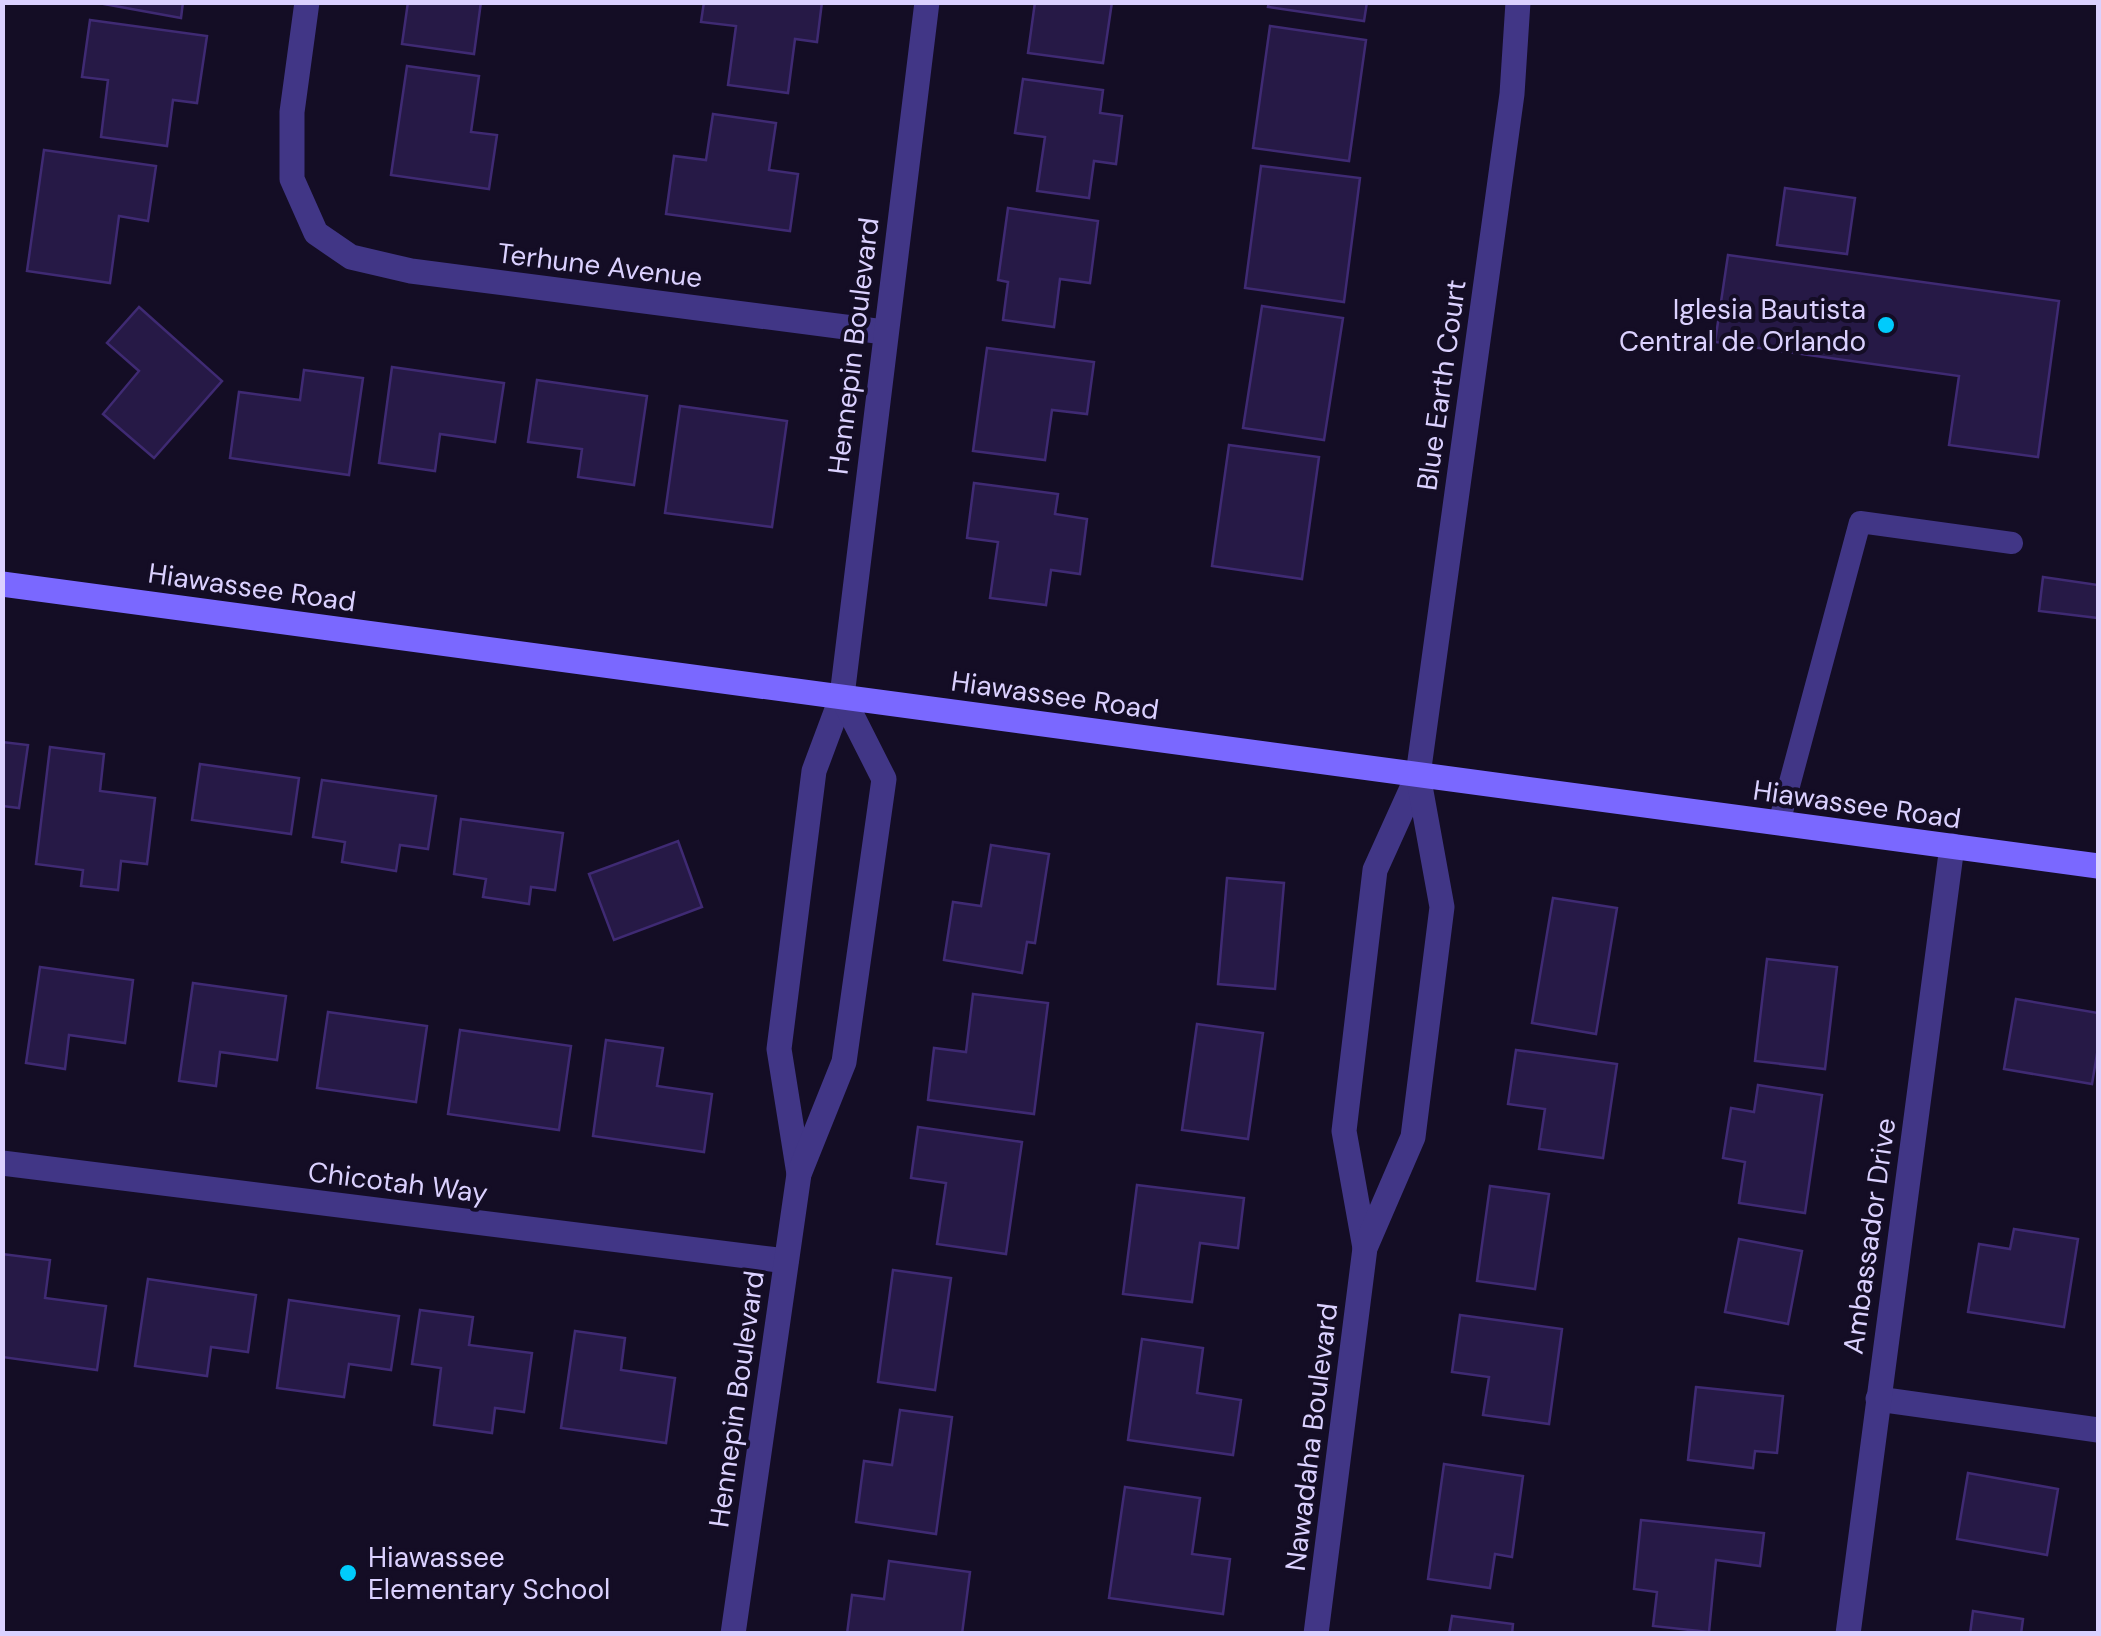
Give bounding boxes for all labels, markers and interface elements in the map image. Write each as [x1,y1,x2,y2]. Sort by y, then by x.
street label: Hennepin Boulevard [819,215,888,477]
street label: Terhune Avenue [495,235,705,296]
street label: Blue Earth Court [1408,277,1475,493]
place label: Iglesia Bautista Central de Orlando [1619,291,1866,360]
marker: Iglesia Bautista Central de Orlando [1875,314,1897,336]
street label: Hiawassee Road [146,555,358,620]
street label: Hiawassee Road [949,663,1161,728]
street label: Hiawassee Road [1751,772,1963,837]
street label: Ambassador Drive [1835,1116,1904,1356]
street label: Chicotah Way [306,1153,490,1212]
street label: Hennepin Boulevard [700,1268,773,1530]
street label: Nawadaha Boulevard [1277,1301,1346,1573]
place label: Hiawassee Elementary School [368,1539,610,1608]
marker: Hiawassee Elementary School [337,1562,359,1584]

